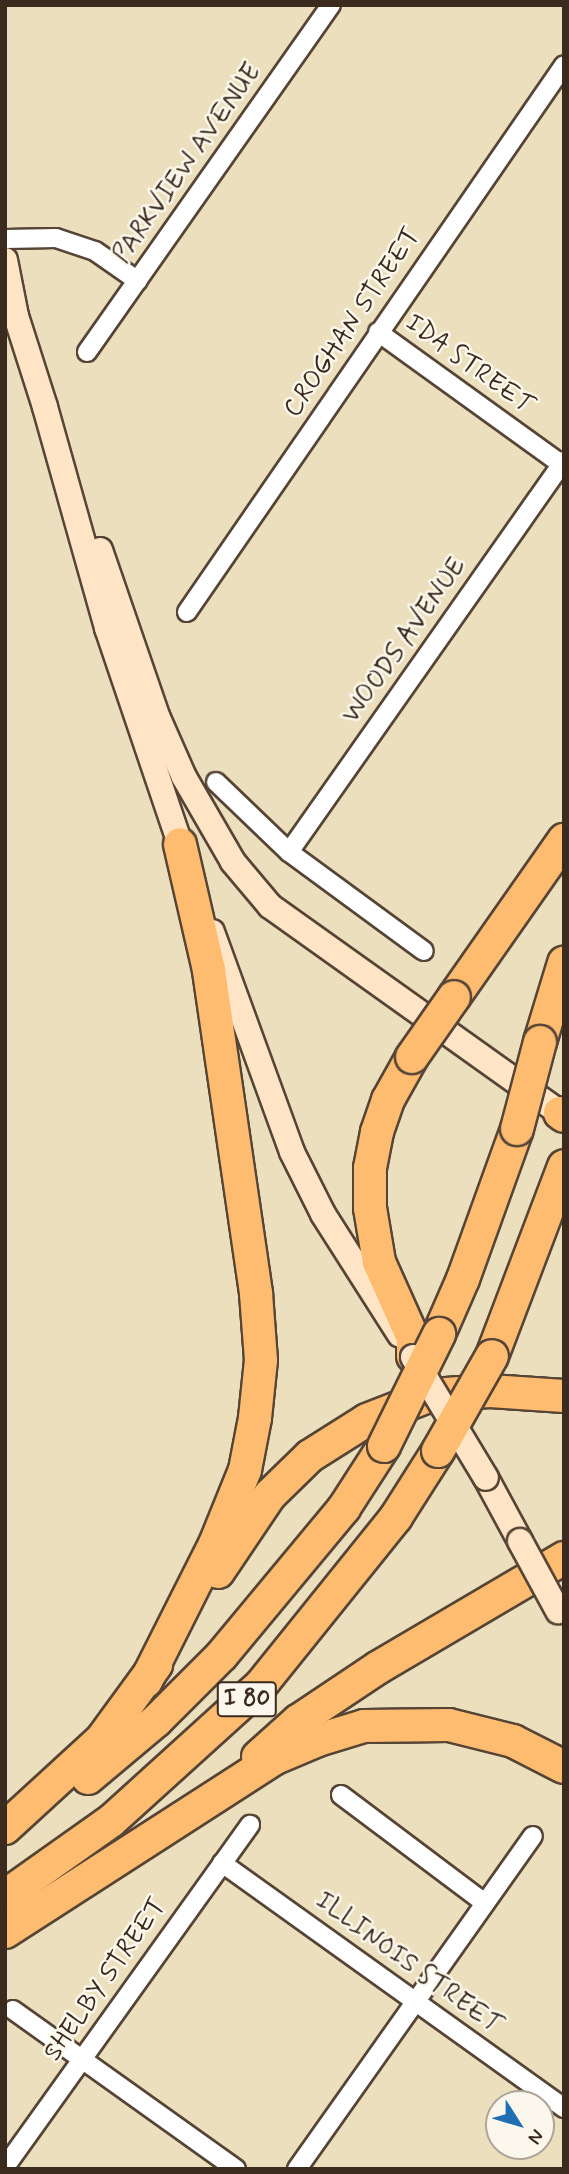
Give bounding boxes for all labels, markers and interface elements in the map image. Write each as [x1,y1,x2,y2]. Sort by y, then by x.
street label: PARKVIEW AVENUE [108,58,268,270]
street label: CROGHAN STREET [277,221,429,425]
street label: IDA STREET [398,308,540,422]
street label: WOODS AVENUE [335,551,475,731]
road number: I 80 [216,1679,278,1720]
street label: ILLINOIS STREET [308,1886,508,2042]
street label: SHELBY STREET [37,1891,175,2069]
north arrow [485,2090,555,2160]
text: N [522,2124,549,2149]

